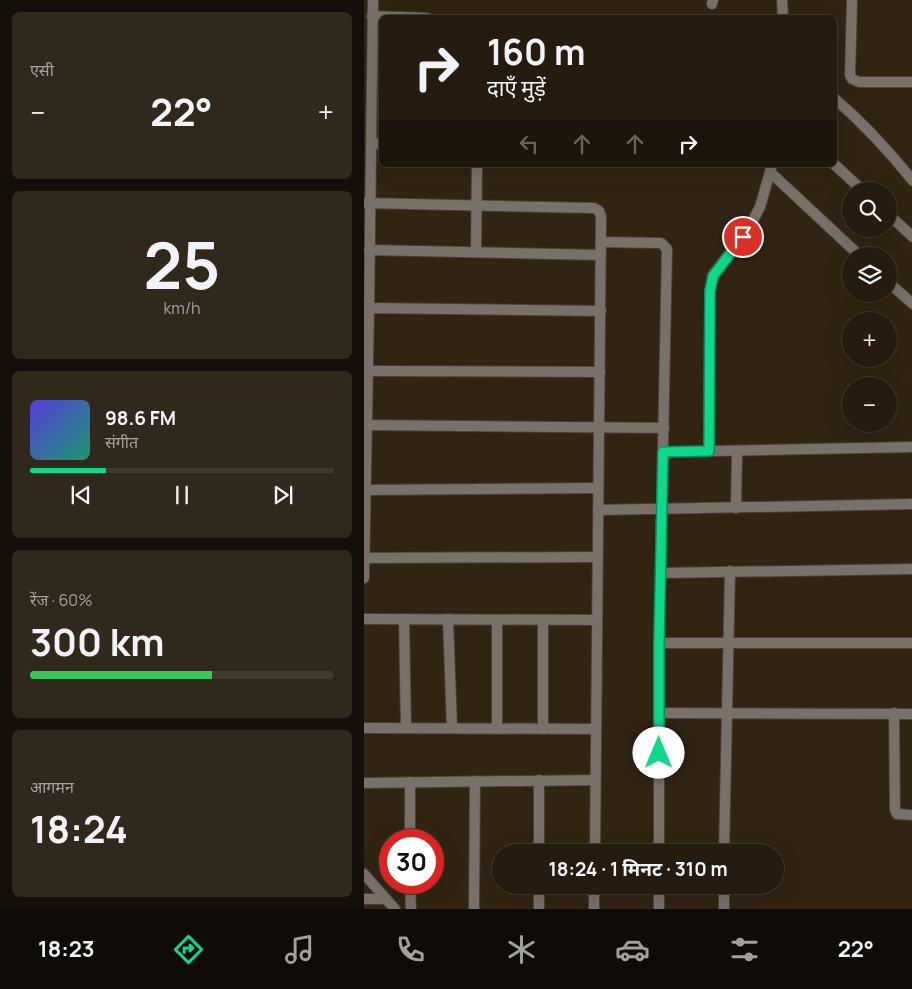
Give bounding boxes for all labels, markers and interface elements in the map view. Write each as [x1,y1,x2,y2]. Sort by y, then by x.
text: 160 m [487,28,586,76]
icon: right [404,35,469,100]
text: एसी [30,59,54,81]
text: दाएँ मुड़ें [487,73,546,103]
text: 22° [150,85,213,137]
text: − [30,93,45,131]
text: + [318,93,334,131]
icon: left [515,130,543,158]
icon: ahead [568,130,596,158]
icon: ahead [621,130,649,158]
icon: right [674,130,702,158]
map controls [842,182,897,432]
button: search [842,182,897,237]
pin [722,216,764,258]
text: 25 [144,220,220,309]
icon: arrive [729,223,757,251]
button: layers [842,247,897,302]
text: km/h [163,297,201,319]
button: + [842,312,897,367]
button: − [842,377,897,432]
text: 98.6 FM [105,405,176,431]
text: संगीत [105,431,138,453]
icon: previous [67,481,95,509]
icon: pause [168,481,196,509]
icon: next [269,481,297,509]
text: रेंज · 60% [30,589,93,611]
text: 300 km [30,615,164,667]
position arrow [632,726,684,778]
text: आगमन [30,776,74,798]
text: 18:24 [30,802,128,854]
speed limit sign: 30 [379,829,444,894]
text: 18:24 · 1 मिनट · 310 m [548,856,728,882]
icon: directions [171,932,206,967]
icon: music [282,932,317,967]
icon: phone [393,932,428,967]
icon: climate [504,932,539,967]
icon: car [615,932,650,967]
icon: filters [727,932,762,967]
text: 18:23 [38,934,95,964]
text: 22° [838,934,874,964]

